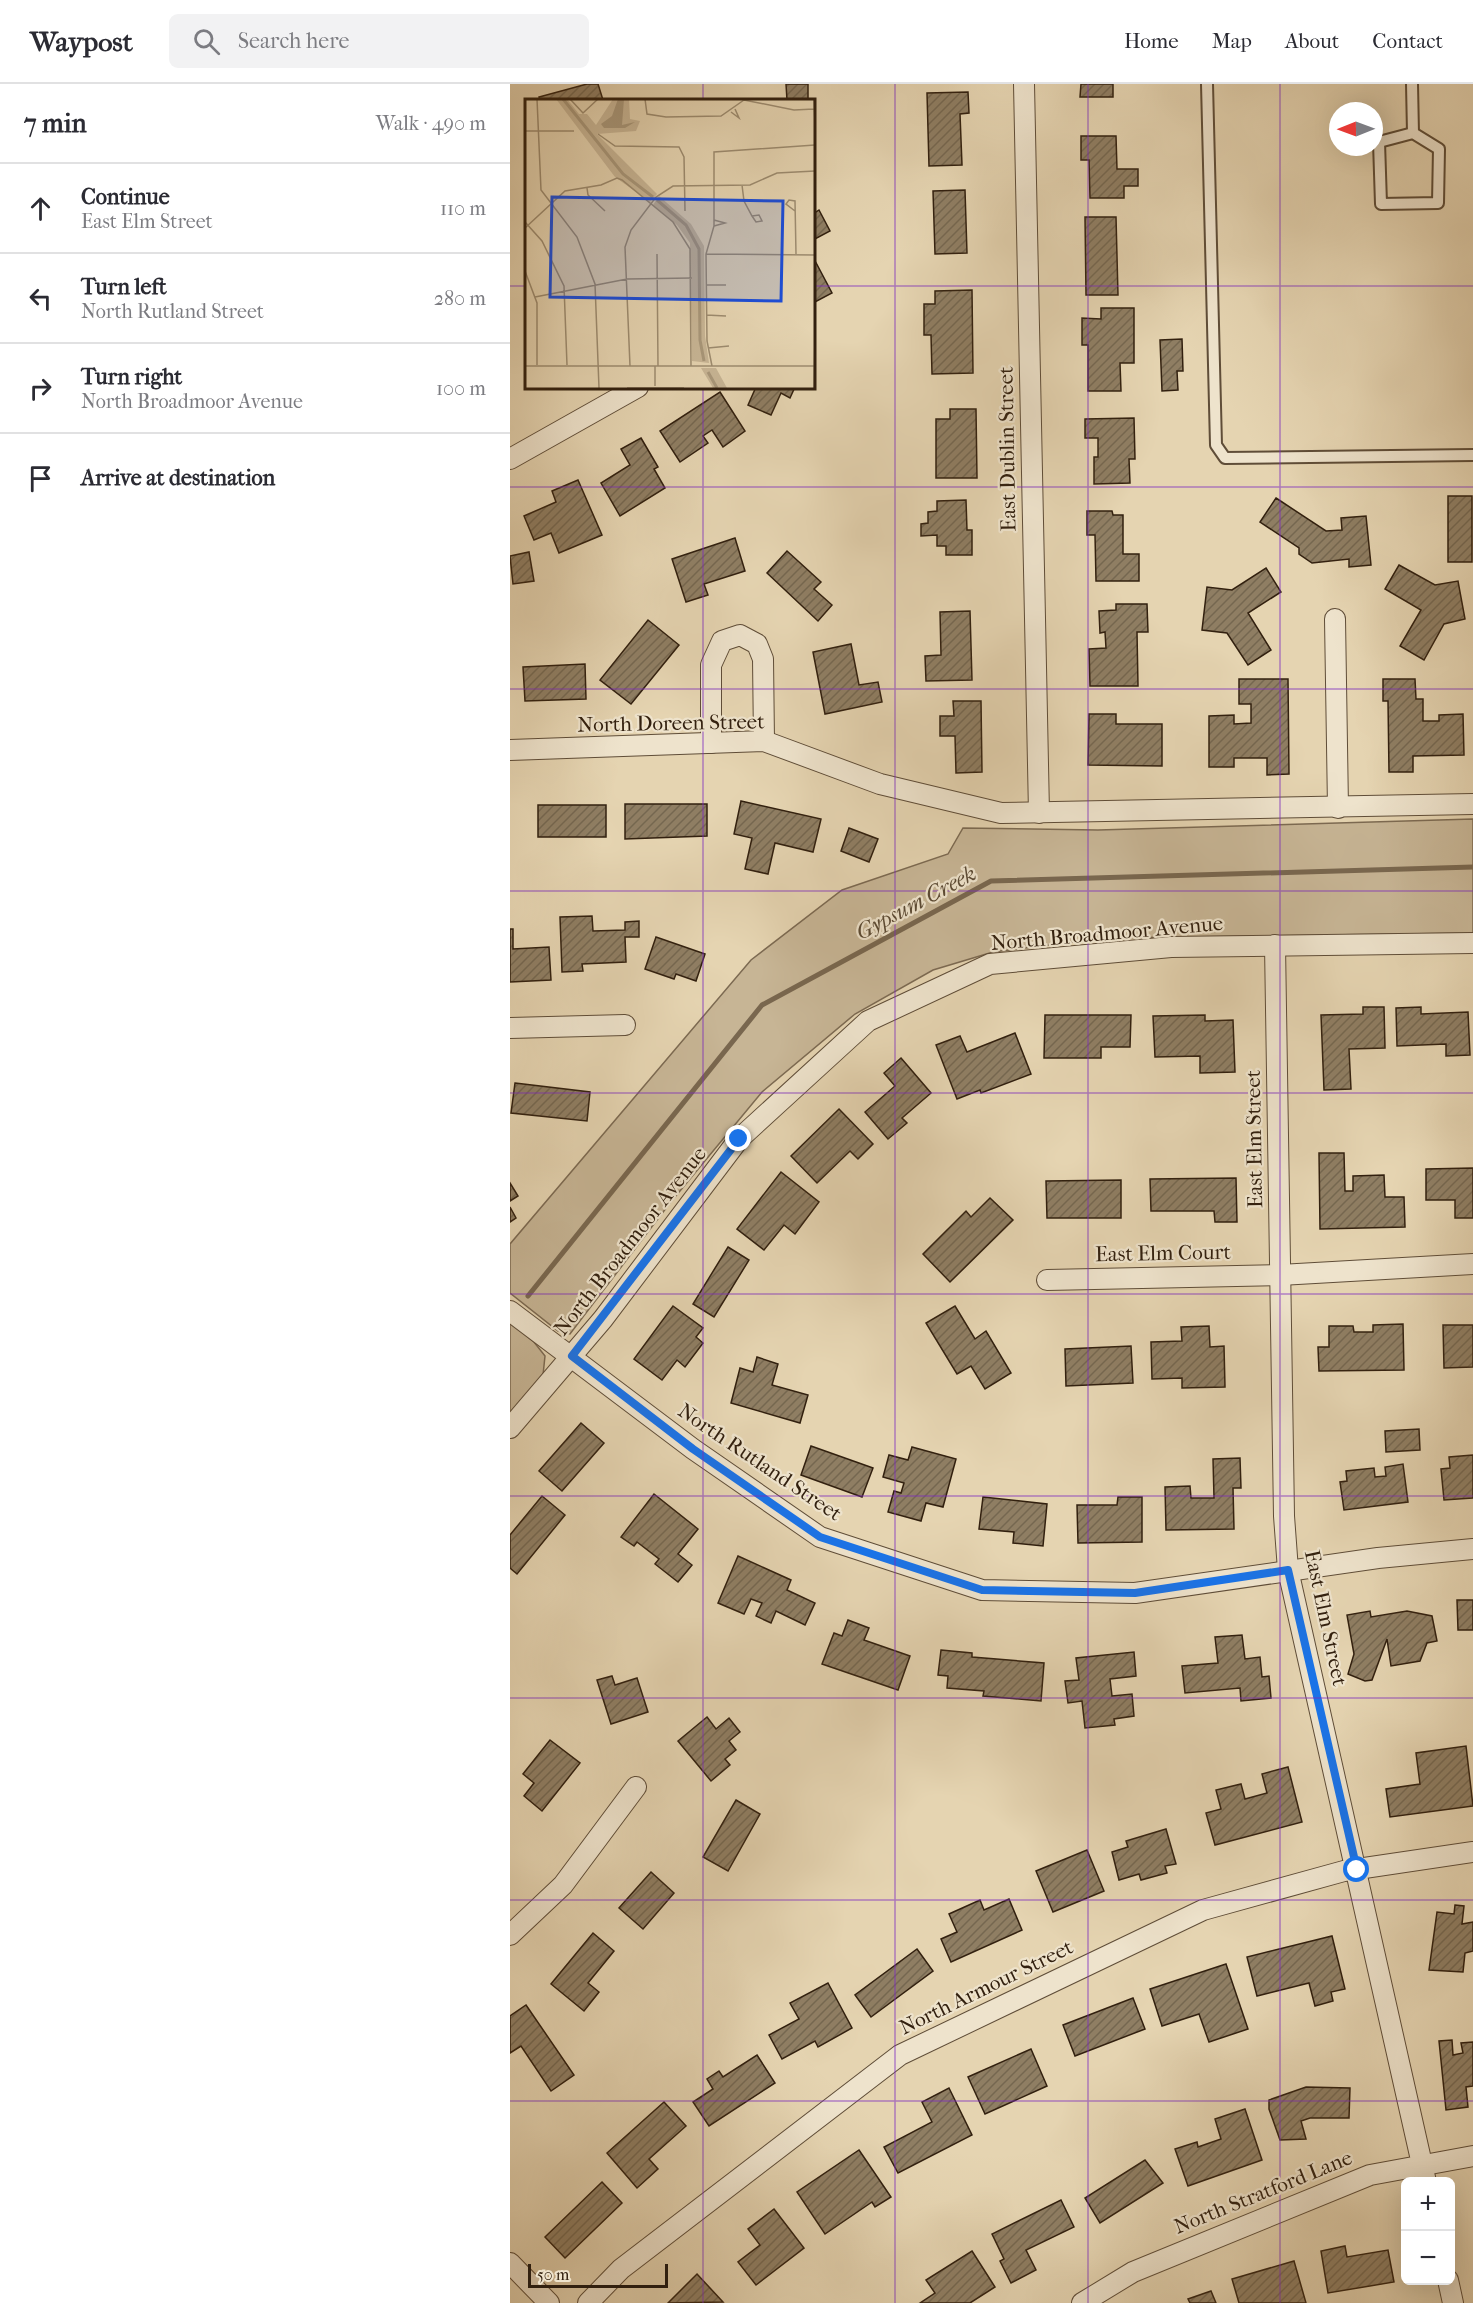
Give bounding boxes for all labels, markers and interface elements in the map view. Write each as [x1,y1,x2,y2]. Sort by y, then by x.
search box [169,14,589,68]
text: Waypost [30,25,133,58]
icon: search [190,25,223,58]
text: Search here [238,28,349,54]
text: Home [1124,29,1179,53]
text: Map [1212,29,1252,53]
text: About [1285,29,1339,53]
text: Contact [1372,29,1443,53]
inset map [525,99,814,388]
north arrow [1329,102,1383,156]
text: 7 min [24,108,87,139]
text: Walk · 490 m [376,112,486,135]
text: Continue [81,184,170,210]
icon: ahead [24,192,57,225]
text: 110 m [440,197,486,220]
text: East Elm Street [81,210,213,233]
text: Turn left [81,274,167,300]
icon: left [24,282,57,315]
text: 280 m [434,287,486,310]
text: North Rutland Street [81,300,264,323]
text: Turn right [81,364,182,390]
street label: East Dublin Street [994,366,1020,532]
icon: right [24,372,57,405]
text: 100 m [436,377,486,400]
text: North Broadmoor Avenue [81,390,303,413]
icon: arrive [24,462,57,495]
text: Arrive at destination [81,465,275,491]
street label: North Doreen Street [577,709,765,737]
water label: Gypsum Creek [851,860,981,946]
street label: North Broadmoor Avenue [990,911,1224,955]
street label: East Elm Street [1241,1069,1267,1208]
route end [725,1125,751,1151]
street label: North Broadmoor Avenue [549,1142,711,1340]
street label: East Elm Court [1095,1240,1232,1266]
street label: North Rutland Street [674,1398,847,1526]
street label: East Elm Street [1300,1548,1352,1689]
route start [1343,1856,1369,1882]
street label: North Armour Street [895,1934,1077,2039]
street label: North Stratford Lane [1170,2145,1356,2239]
map controls [1401,2177,1455,2285]
button: + [1401,2177,1455,2231]
button: − [1401,2231,1455,2285]
scale bar [528,2261,668,2288]
text: 50 m [537,2265,569,2284]

